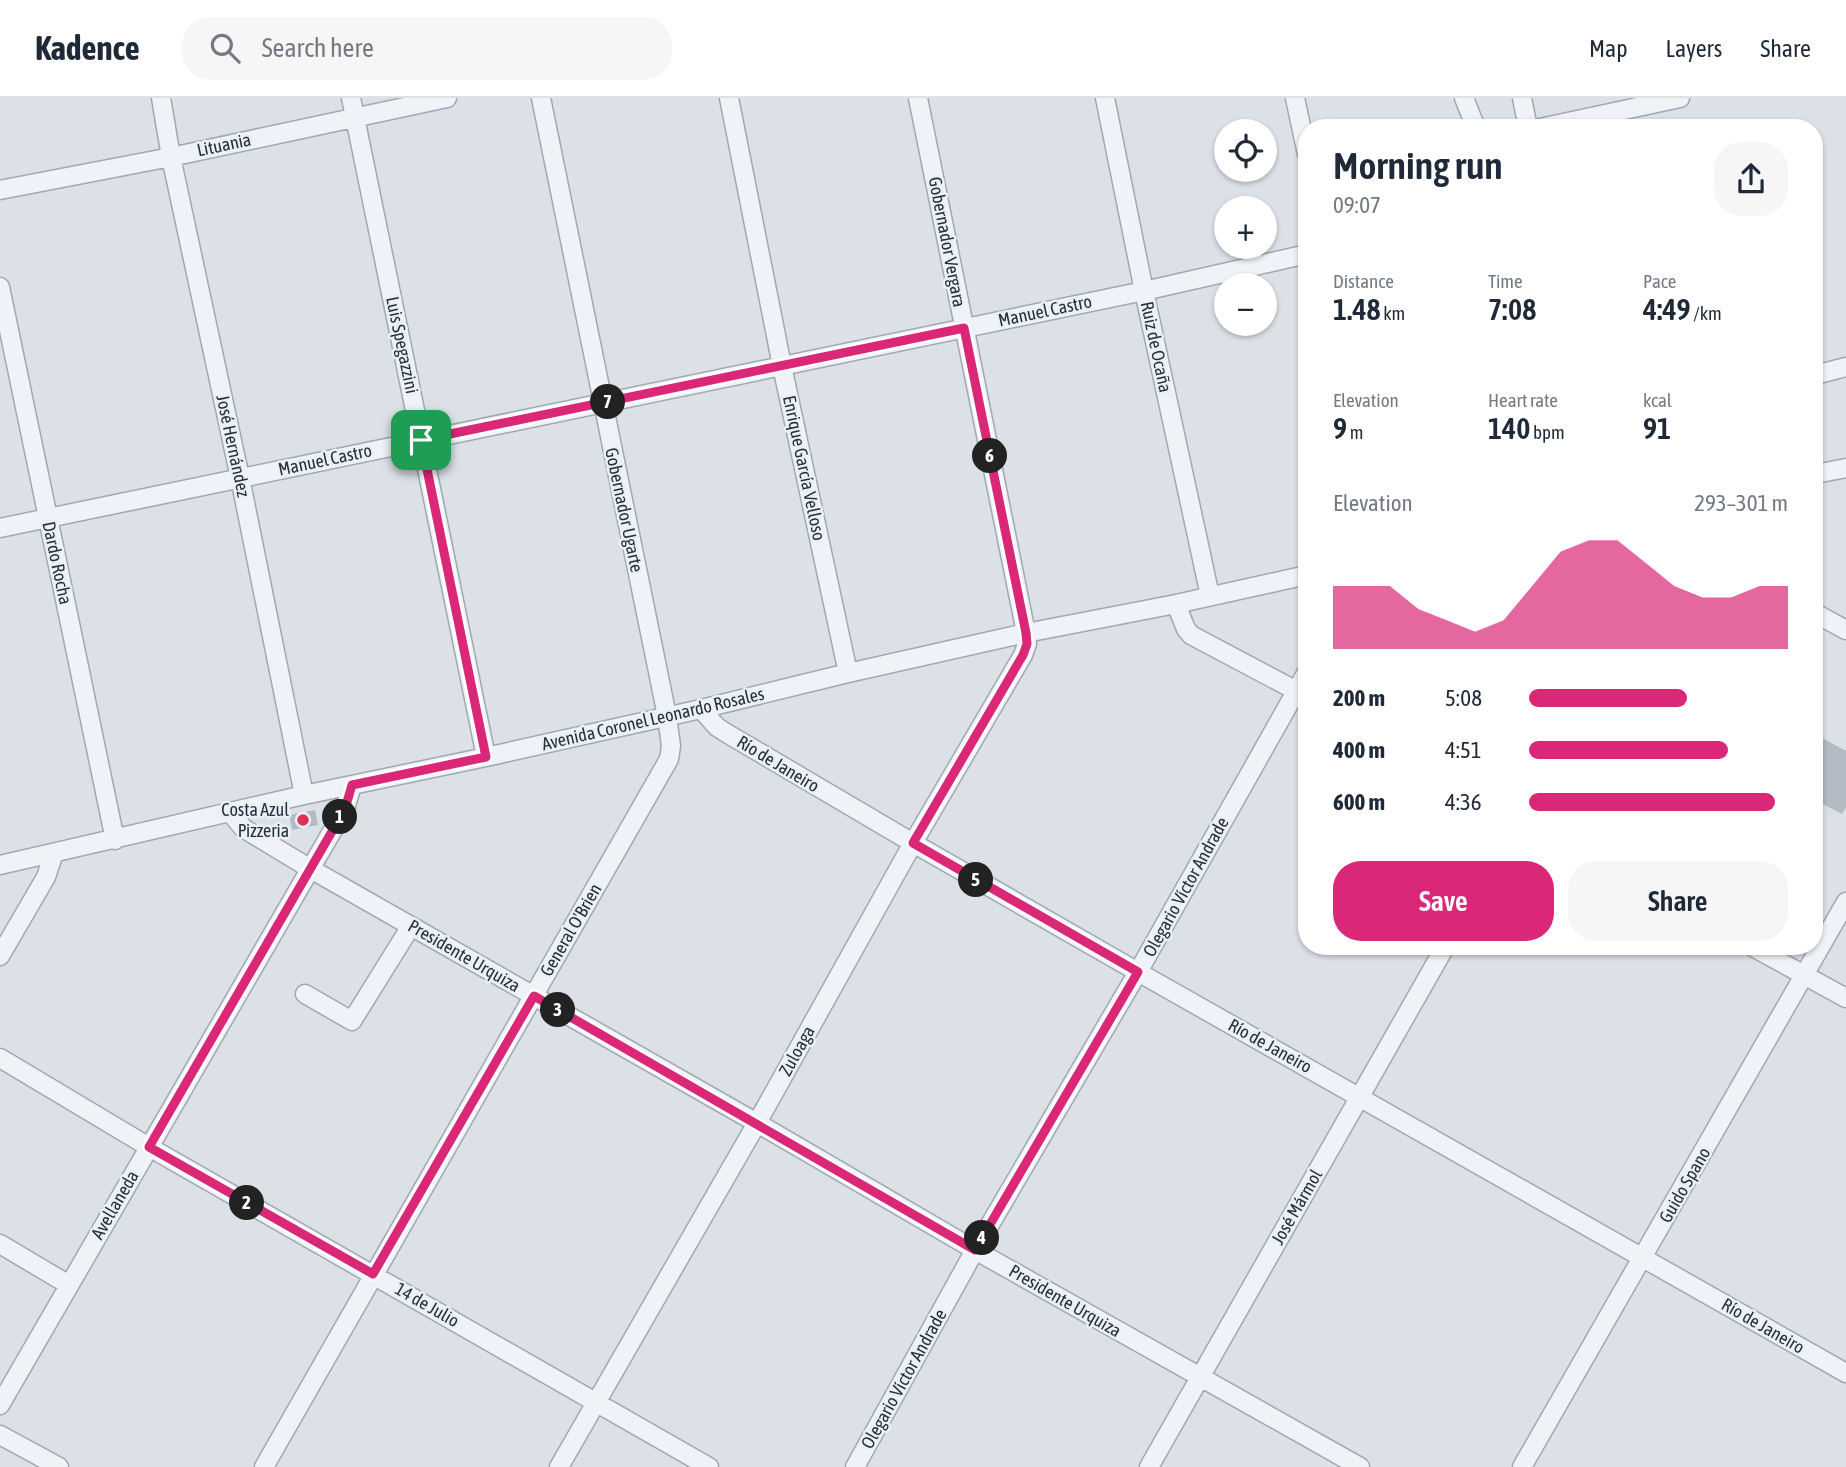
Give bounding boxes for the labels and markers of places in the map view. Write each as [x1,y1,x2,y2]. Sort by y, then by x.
pin: 7 [590,384,626,420]
pin [391,410,451,470]
pin: 6 [972,438,1007,474]
place label: Costa Azul Pizzeria [221,799,289,841]
pin: 1 [322,800,358,834]
marker: Costa Azul Pizzeria [295,812,311,828]
pin: 5 [958,862,993,898]
pin: 3 [540,992,576,1028]
pin: 2 [230,1186,264,1220]
pin: 4 [964,1220,1000,1256]

